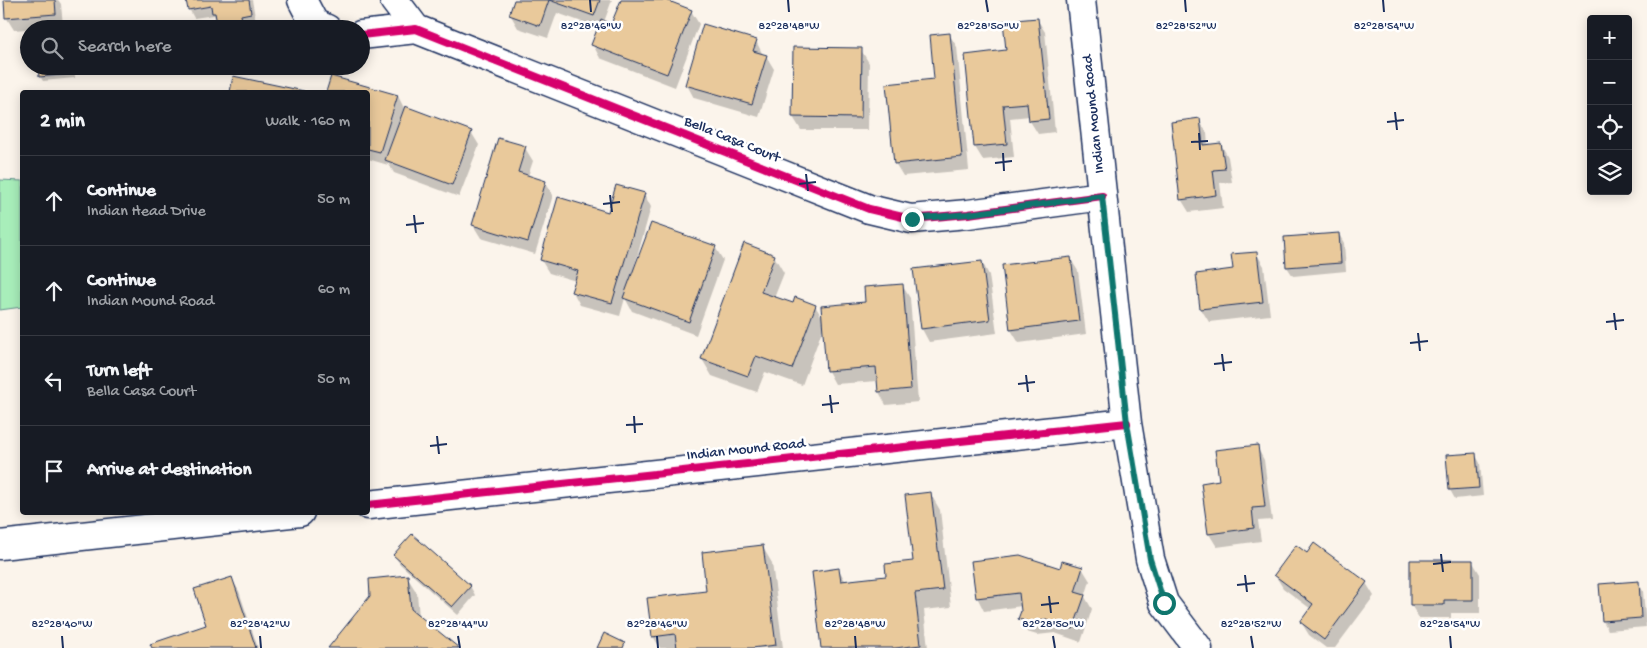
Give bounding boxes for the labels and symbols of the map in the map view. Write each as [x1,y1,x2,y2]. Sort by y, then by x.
text: 82°28'46"W [561,20,621,34]
text: 82°28'48"W [759,20,819,34]
text: 82°28'50"W [957,20,1019,34]
text: 82°28'52"W [1156,20,1216,34]
text: 82°28'54"W [1354,20,1414,34]
street label: Indian Mound Road [1079,53,1109,174]
street label: Bella Casa Court [680,112,784,168]
route end [901,208,924,231]
street label: Indian Mound Road [686,435,807,465]
route start [1153,592,1176,615]
text: 82°28'40"W [31,618,93,632]
text: 82°28'42"W [230,618,290,632]
text: 82°28'44"W [428,618,488,632]
text: 82°28'46"W [627,618,687,632]
text: 82°28'48"W [825,618,885,632]
text: 82°28'50"W [1022,618,1084,632]
text: 82°28'52"W [1221,618,1281,632]
text: 82°28'54"W [1420,618,1480,632]

